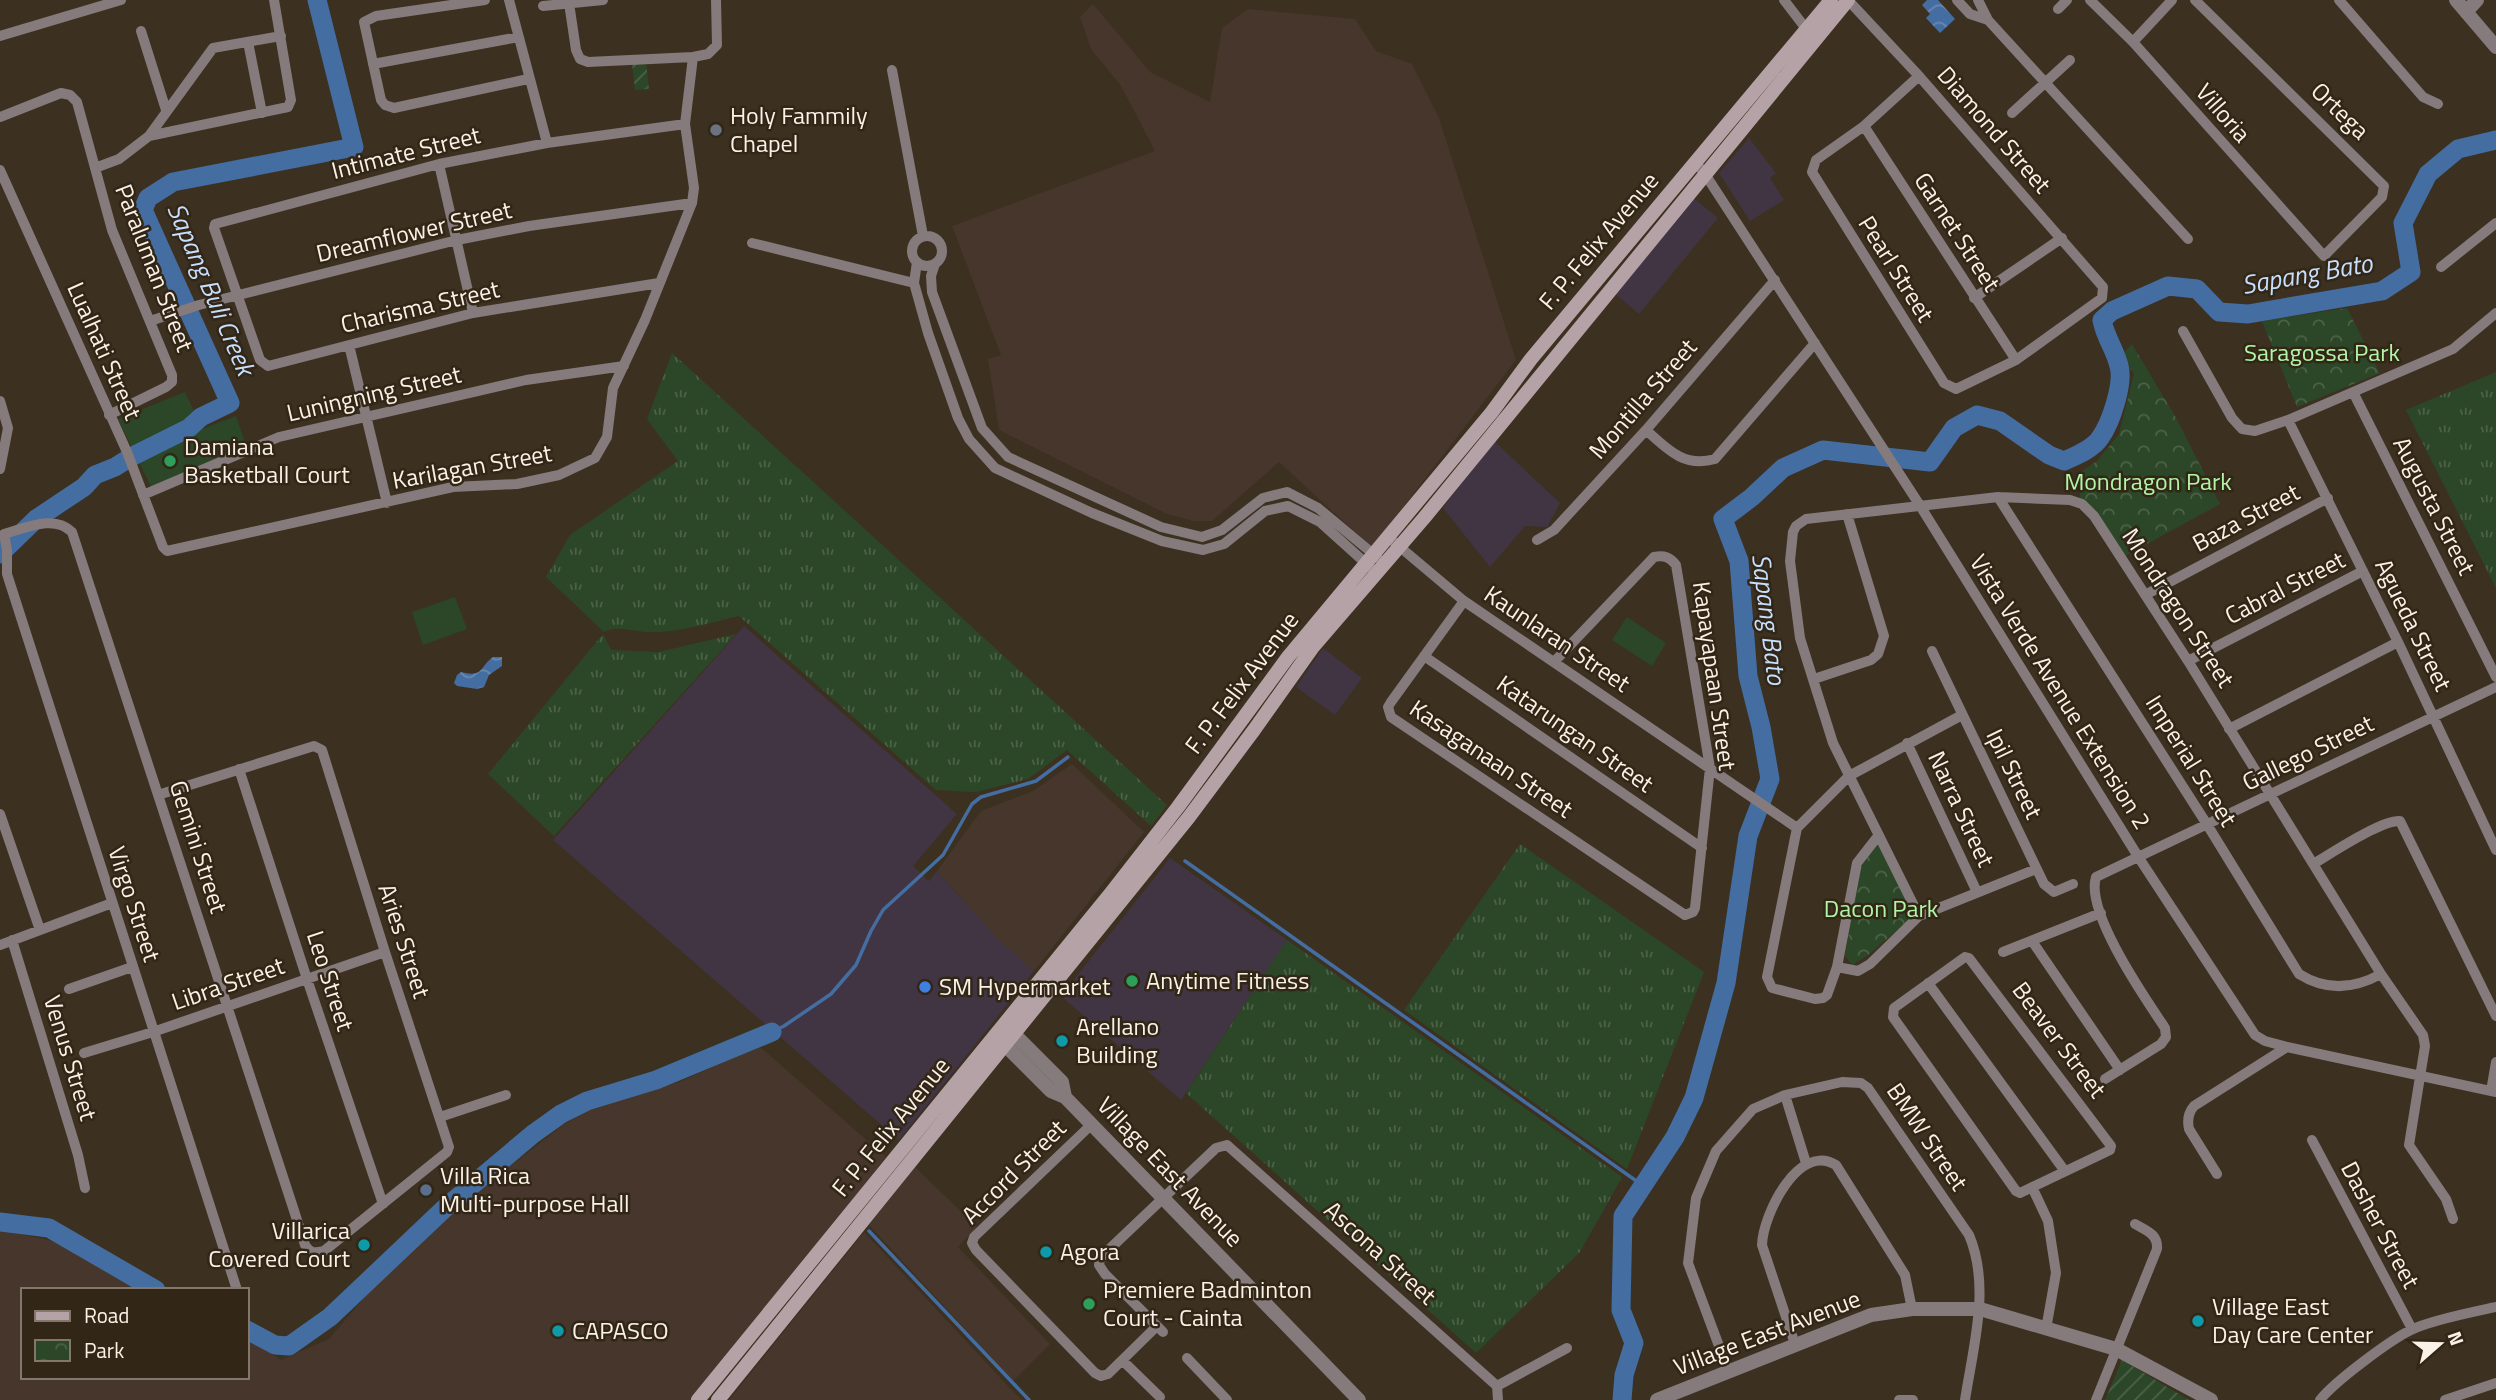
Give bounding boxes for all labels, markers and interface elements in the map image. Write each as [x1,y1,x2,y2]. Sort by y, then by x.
street label: Diamond Street [1929,58,2061,201]
street label: Ortega [2303,73,2378,147]
street label: Villoria [2188,75,2260,150]
place label: Holy Fammily Chapel [730,97,868,161]
street label: Intimate Street [328,116,485,188]
marker: Holy Fammily Chapel [708,122,724,138]
street label: F. P. Felix Avenue [1530,164,1667,317]
street label: Garnet Street [1906,165,2010,299]
street label: Paraluman Street [106,179,204,357]
street label: Dreamflower Street [313,191,516,271]
water label: Sapang Buli Creek [158,197,267,384]
street label: Pearl Street [1850,208,1944,329]
water label: Sapang Bato [2239,243,2376,304]
street label: Charisma Street [337,270,503,342]
street label: Lualhati Street [58,276,152,426]
street label: Montilla Street [1580,330,1705,467]
park label: Saragossa Park [2244,334,2400,370]
street label: Luningning Street [283,355,465,431]
place label: Damiana Basketball Court [184,428,350,492]
street label: Augusta Street [2385,430,2485,581]
street label: Karilagan Street [389,434,555,498]
marker: Damiana Basketball Court [162,453,178,469]
park label: Mondragon Park [2064,463,2232,499]
street label: Baza Street [2185,474,2306,560]
street label: Mondragon Street [2114,521,2244,695]
street label: Cabral Street [2218,541,2351,633]
street label: Vista Verde Avenue Extension 2 [1961,547,2160,836]
water label: Sapang Bato [1742,551,1797,688]
street label: Agueda Street [2366,552,2462,697]
street label: Kaunlaran Street [1477,576,1638,701]
street label: Kapayapaan Street [1684,579,1746,773]
street label: F. P. Felix Avenue [1176,604,1307,761]
street label: Katarungan Street [1490,666,1662,801]
street label: Imperial Street [2137,688,2247,834]
street label: Kasaganaan Street [1403,690,1581,827]
street label: Gallego Street [2236,705,2380,799]
street label: Ipil Street [1978,722,2052,825]
street label: Narra Street [1919,745,2005,873]
street label: Gemini Street [161,776,237,918]
street label: Virgo Street [99,841,171,967]
street label: Aries Street [370,879,441,1003]
park label: Dacon Park [1824,890,1939,926]
street label: Leo Street [298,926,364,1036]
street label: Libra Street [167,947,289,1019]
place label: Anytime Fitness [1146,962,1309,998]
place label: SM Hypermarket [939,968,1111,1004]
marker: Anytime Fitness [1124,973,1140,989]
street label: Beaver Street [2004,974,2116,1106]
marker: SM Hypermarket [917,979,933,995]
street label: Venus Street [35,991,107,1125]
place label: Arellano Building [1076,1008,1159,1072]
marker: Arellano Building [1054,1033,1070,1049]
street label: F. P. Felix Avenue [823,1049,958,1204]
street label: BMW Street [1878,1075,1978,1198]
street label: Village East Avenue [1089,1088,1252,1255]
street label: Accord Street [953,1110,1074,1232]
street label: Dasher Street [2332,1155,2430,1295]
place label: Villa Rica Multi-purpose Hall [440,1157,630,1221]
marker: Villa Rica Multi-purpose Hall [418,1182,434,1198]
street label: Ascona Street [1316,1192,1445,1313]
place label: Villarica Covered Court [208,1212,351,1276]
place label: Agora [1060,1233,1119,1269]
marker: Villarica Covered Court [356,1237,372,1253]
marker: Agora [1038,1244,1054,1260]
place label: Premiere Badminton Court - Cainta [1103,1271,1312,1335]
street label: Village East Avenue [1668,1280,1865,1384]
legend [21,1288,248,1379]
place label: Village East Day Care Center [2212,1288,2373,1352]
marker: Premiere Badminton Court - Cainta [1081,1296,1097,1312]
text: Road [84,1299,129,1331]
north arrow [2405,1309,2475,1379]
place label: CAPASCO [572,1312,669,1348]
marker: Village East Day Care Center [2190,1313,2206,1329]
marker: CAPASCO [550,1323,566,1339]
text: N [2441,1327,2472,1349]
text: Park [84,1334,124,1366]

